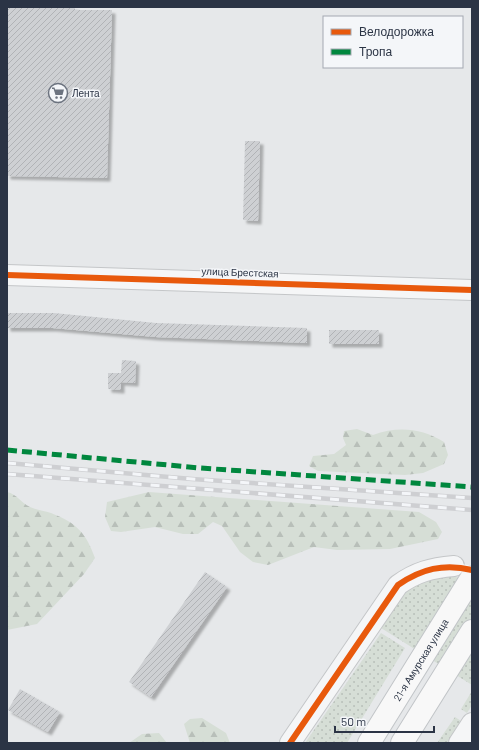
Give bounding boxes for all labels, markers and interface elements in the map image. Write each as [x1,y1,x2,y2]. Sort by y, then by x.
legend [323,16,463,68]
text: Велодорожка [359,24,434,39]
text: Тропа [359,44,393,59]
supermarket icon: Лента [47,82,69,104]
place label: Лента [72,87,100,99]
street label: улица Брестская [201,265,279,279]
street label: 21-я Амурская улица [391,616,451,703]
scale bar [335,708,434,734]
text: 50 m [341,714,366,728]

